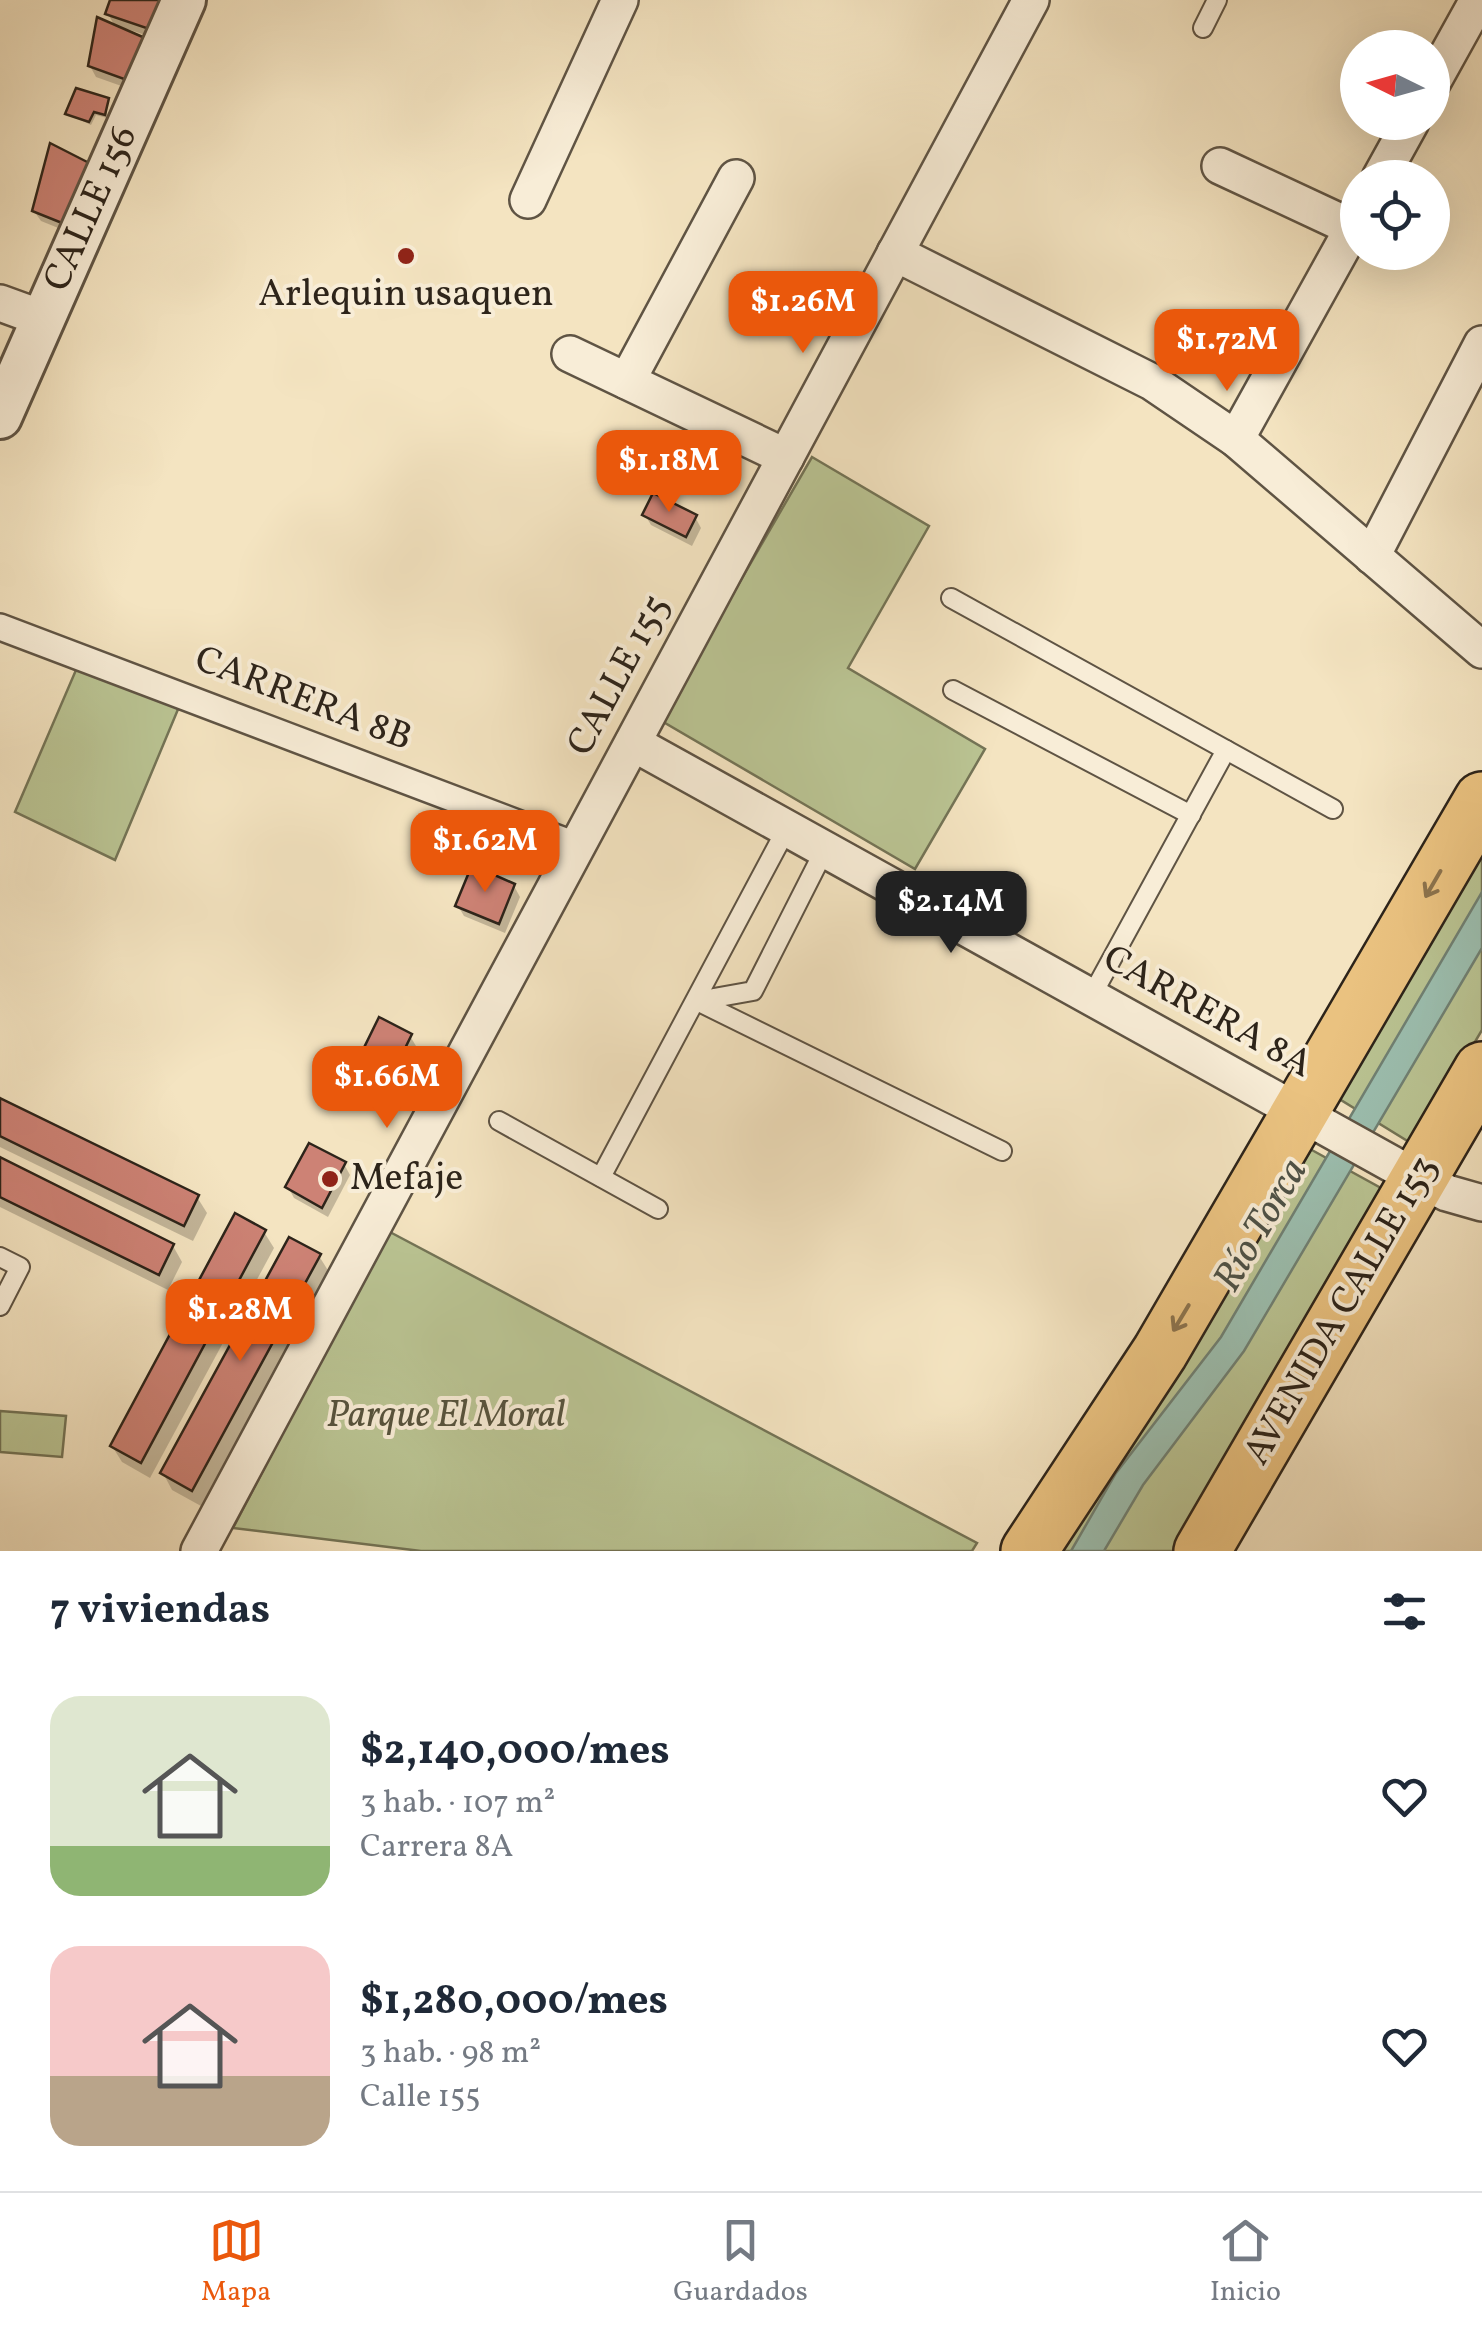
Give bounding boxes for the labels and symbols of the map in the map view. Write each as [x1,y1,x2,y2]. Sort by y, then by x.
north arrow [1340,30,1450,140]
street label: CALLE 156 [32,118,152,300]
marker: Arlequin usaquen [395,245,417,267]
place label: Arlequin usaquen [258,269,554,322]
pin: $1.26M [722,271,884,356]
pin: $1.72M [1146,309,1308,394]
pin: $1.18M [588,430,750,515]
street label: CALLE 155 [555,586,685,766]
street label: CARRERA 8B [187,634,419,766]
pin: $1.62M [404,810,566,895]
one-way arrow [1423,869,1443,898]
pin: $2.14M [870,871,1032,956]
street label: CARRERA 8A [1093,934,1321,1092]
pin: $1.66M [306,1046,468,1131]
street label: AVENIDA CALLE 153 [1232,1147,1452,1475]
water label: Río Torca [1201,1149,1323,1303]
place label: Mefaje [350,1153,463,1206]
marker: Mefaje [319,1168,341,1190]
pin: $1.28M [159,1279,321,1364]
one-way arrow [1171,1303,1191,1332]
park label: Parque El Moral [326,1390,566,1443]

